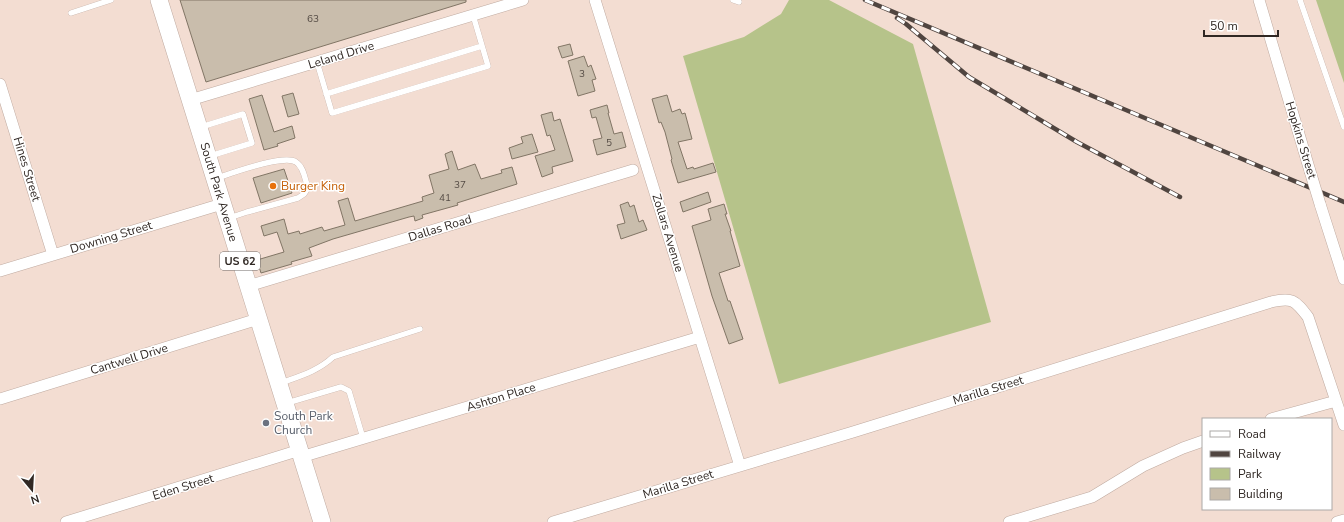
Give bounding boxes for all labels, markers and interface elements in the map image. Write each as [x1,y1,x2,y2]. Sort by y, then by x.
house number: 63 [307,12,319,26]
scale bar [1204,12,1278,38]
text: 50 m [1210,18,1238,34]
street label: Leland Drive [306,37,376,73]
house number: 3 [579,67,585,81]
street label: Hopkins Street [1282,99,1321,181]
street label: Hines Street [10,135,45,204]
house number: 5 [606,136,612,150]
street label: South Park Avenue [196,141,242,243]
place label: Burger King [281,178,345,194]
house number: 37 [454,178,466,192]
marker: Burger King [268,181,278,191]
house number: 41 [439,191,451,205]
street label: Zollars Avenue [649,192,687,274]
street label: Dallas Road [406,211,474,245]
street label: Downing Street [68,217,155,257]
road number: US 62 [220,252,260,270]
street label: Cantwell Drive [88,340,170,378]
street label: Marilla Street [951,371,1026,408]
street label: Ashton Place [465,379,537,415]
place label: South Park Church [274,408,334,438]
marker: South Park Church [261,418,271,428]
legend [1202,418,1332,510]
text: Road [1238,426,1266,442]
text: Railway [1238,446,1282,462]
street label: Marilla Street [641,465,716,502]
text: Park [1238,466,1263,482]
north arrow [12,470,52,510]
street label: Eden Street [151,470,216,504]
text: Building [1238,486,1283,502]
text: N [29,491,41,507]

